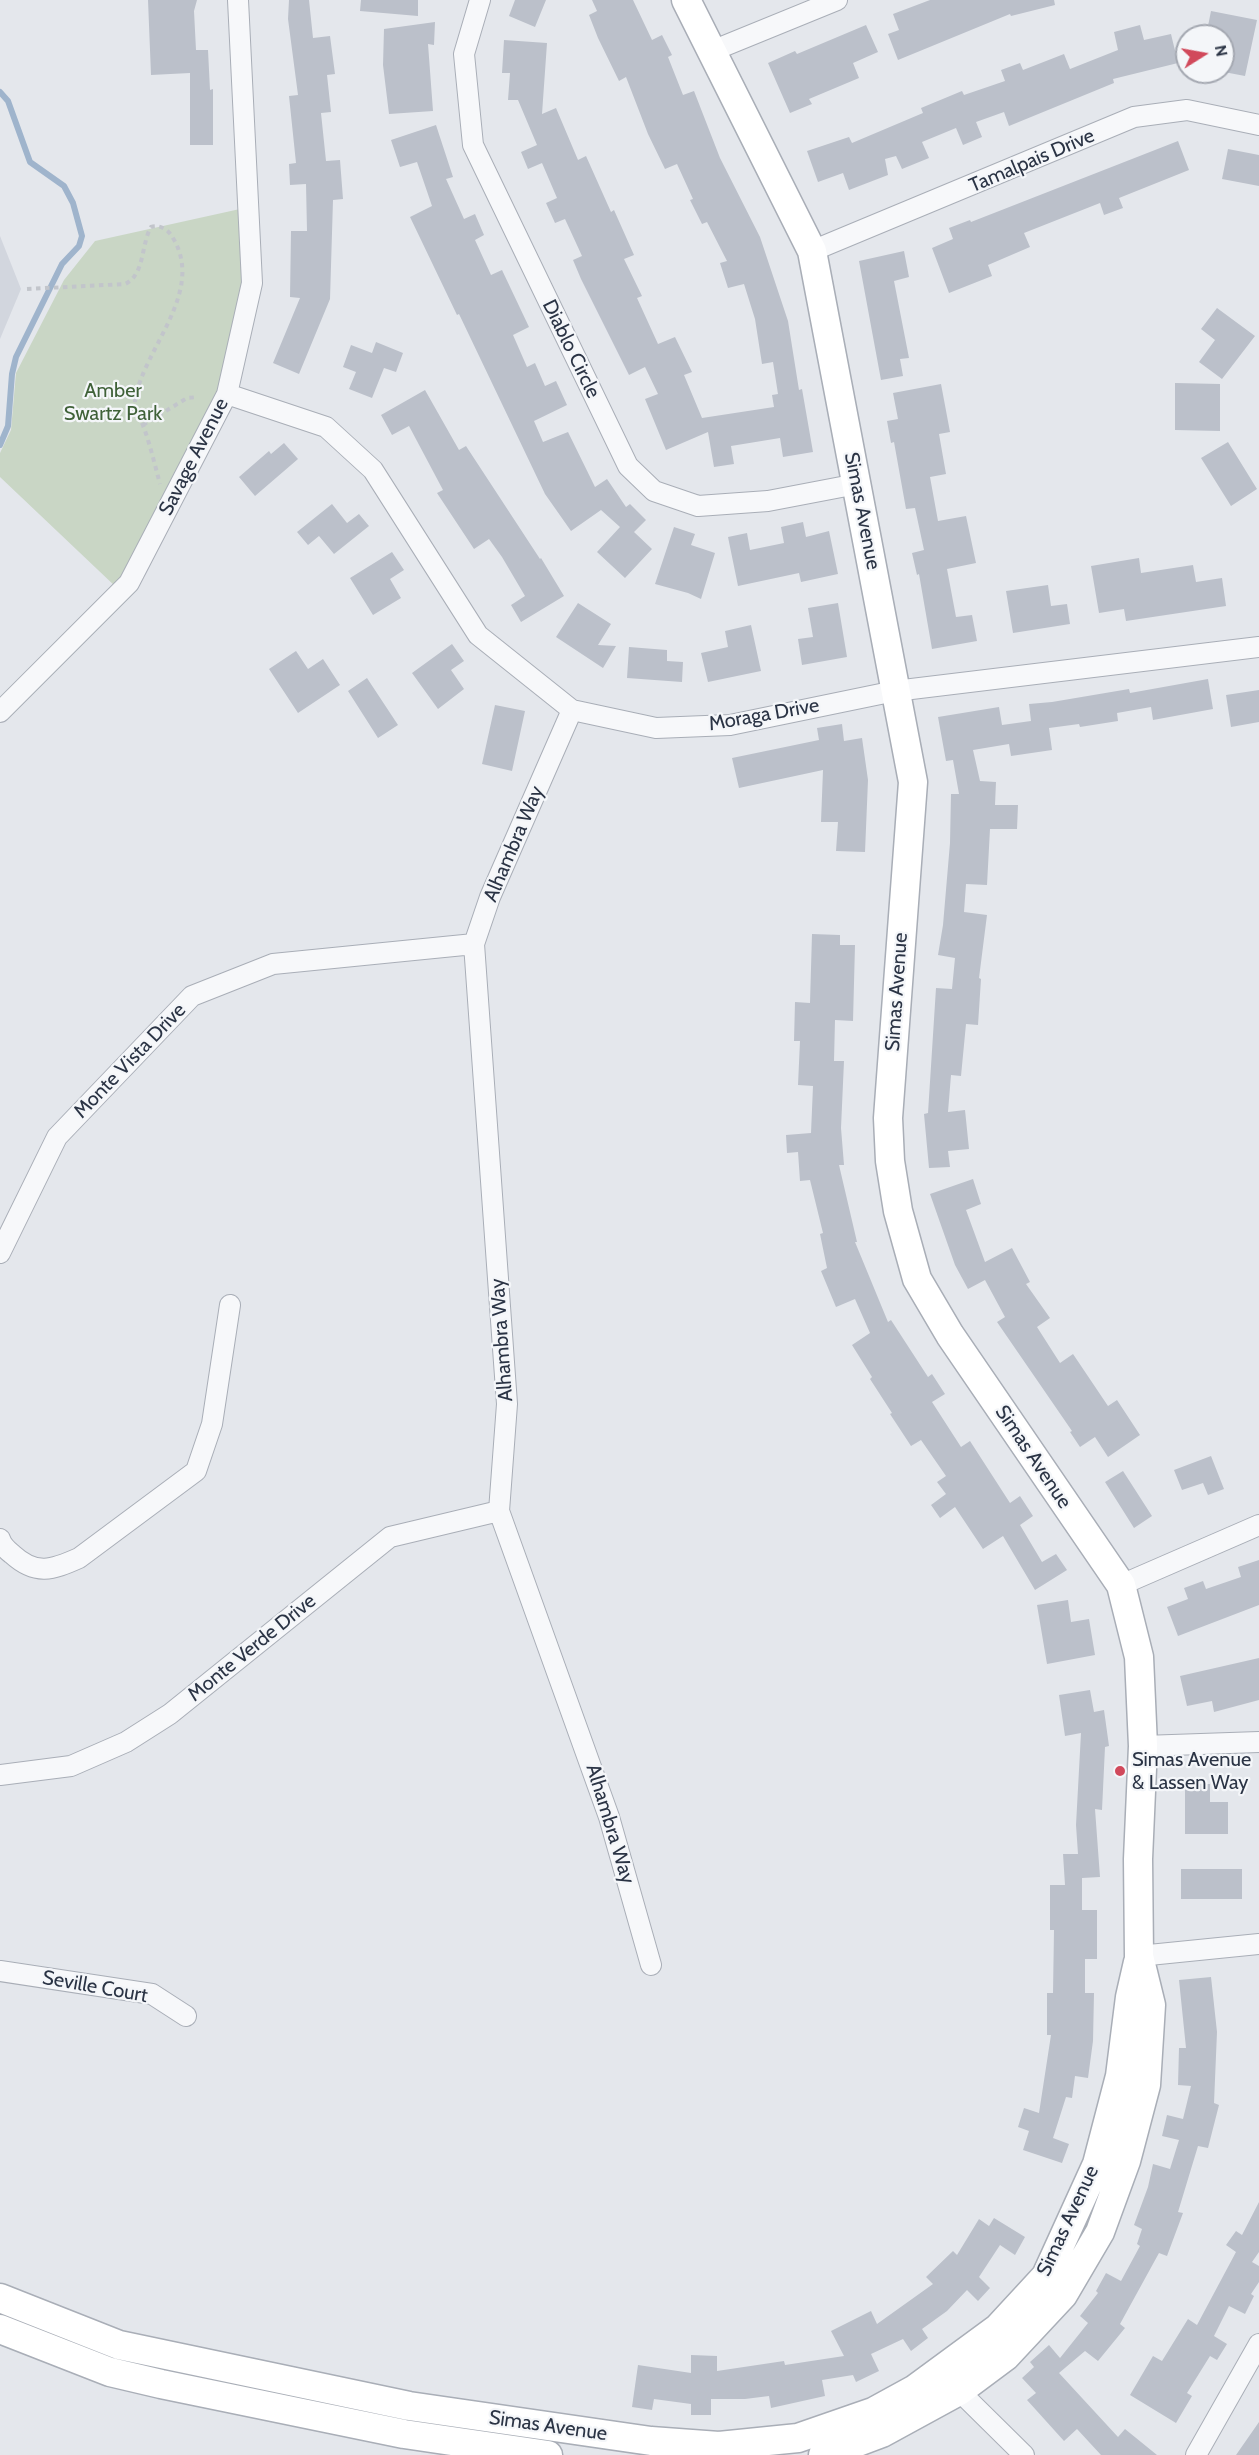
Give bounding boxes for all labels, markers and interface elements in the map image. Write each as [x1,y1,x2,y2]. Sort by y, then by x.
north arrow [1175,24,1235,84]
text: N [1211,43,1232,58]
street label: Tamalpais Drive [966,124,1098,198]
street label: Diablo Circle [537,296,605,402]
park label: Amber Swartz Park [64,379,162,426]
street label: Savage Avenue [154,394,234,520]
street label: Simas Avenue [839,450,885,572]
street label: Moraga Drive [707,693,821,737]
street label: Alhambra Way [479,782,549,906]
street label: Simas Avenue [881,932,913,1052]
street label: Monte Vista Drive [69,998,191,1124]
street label: Alhambra Way [486,1277,518,1403]
street label: Simas Avenue [990,1401,1076,1513]
street label: Monte Verde Drive [183,1589,321,1707]
place label: Simas Avenue & Lassen Way [1132,1748,1251,1795]
street label: Alhambra Way [580,1761,640,1887]
marker: Simas Avenue & Lassen Way [1113,1764,1127,1778]
street label: Seville Court [40,1966,150,2008]
street label: Simas Avenue [1032,2162,1104,2280]
street label: Simas Avenue [487,2406,609,2446]

